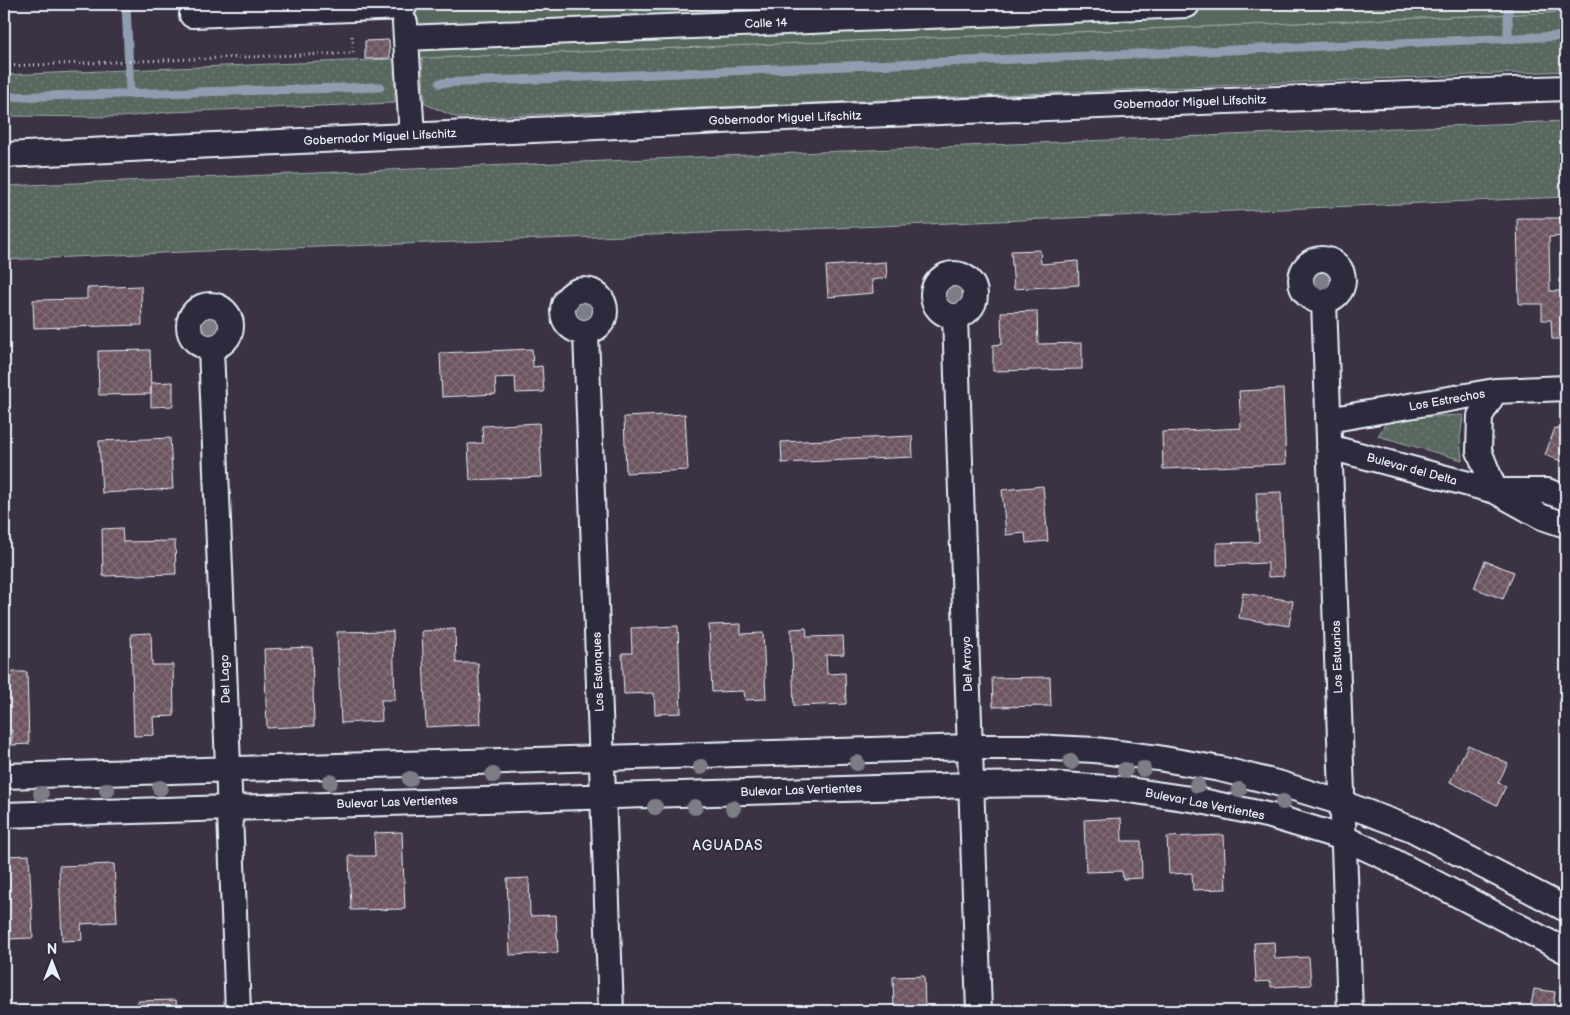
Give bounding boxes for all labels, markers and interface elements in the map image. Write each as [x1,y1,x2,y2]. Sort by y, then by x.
street label: Calle 14 [744,15,788,32]
street label: Gobernador Miguel Lifschitz [1113,92,1267,113]
street label: Gobernador Miguel Lifschitz [708,108,862,129]
street label: Gobernador Miguel Lifschitz [303,126,457,149]
street label: Los Estrechos [1408,386,1486,415]
street label: Bulevar del Delta [1365,450,1459,489]
street label: Los Estuarios [1329,620,1346,694]
street label: Los Estanques [590,632,607,712]
street label: Del Arroyo [959,636,976,692]
street label: Del Lago [217,654,234,704]
street label: Bulevar Las Vertientes [740,781,862,800]
street label: Bulevar Las Vertientes [1144,786,1266,823]
street label: Bulevar Las Vertientes [336,793,458,812]
district label: AGUADAS [693,837,763,854]
north arrow [28,938,78,988]
text: N [47,941,57,958]

